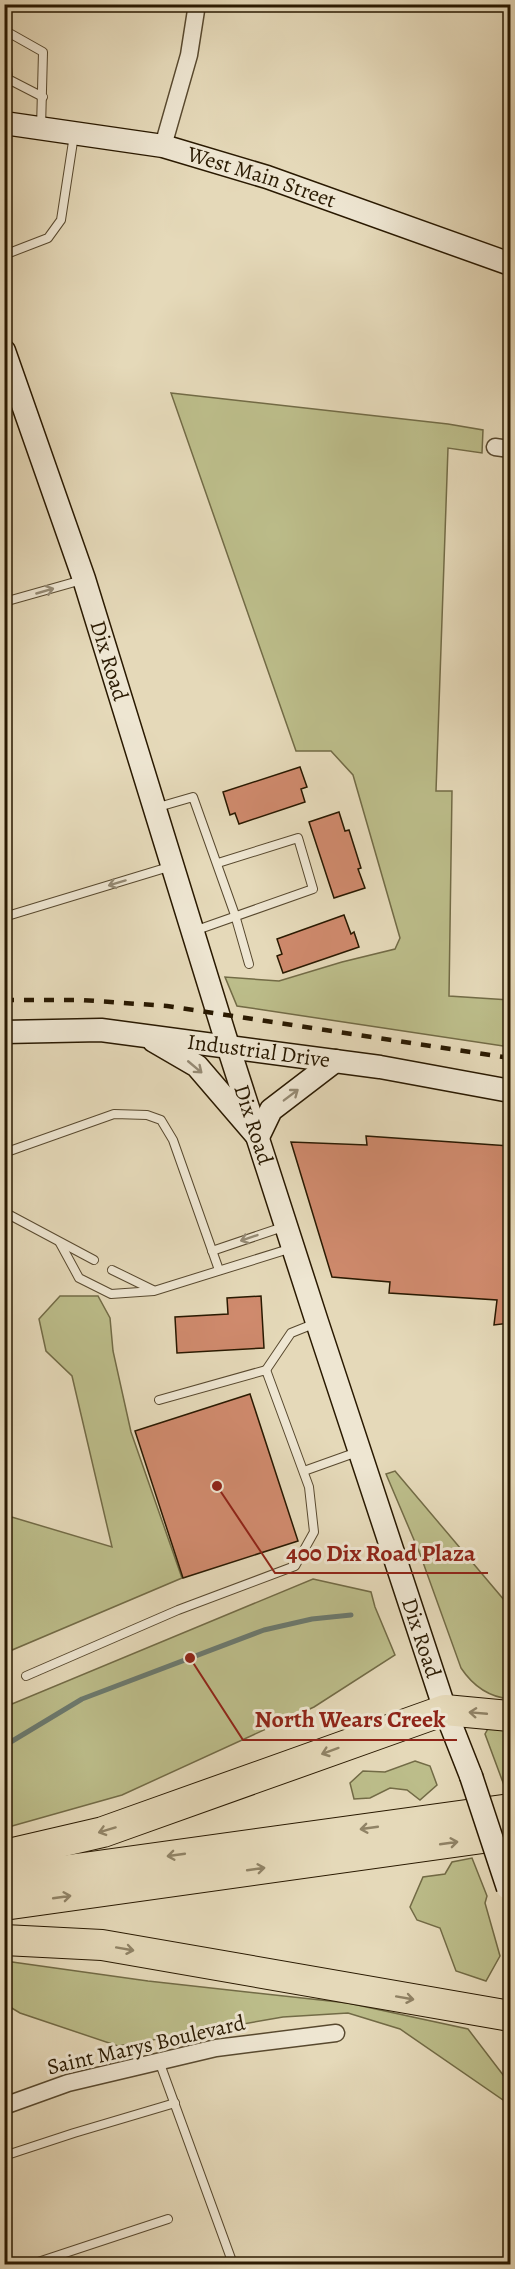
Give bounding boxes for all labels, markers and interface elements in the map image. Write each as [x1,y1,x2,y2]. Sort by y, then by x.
street label: West Main Street [183,139,340,215]
one-way arrow [35,585,54,596]
street label: Dix Road [83,617,136,705]
one-way arrow [108,878,127,889]
street label: Industrial Drive [185,1027,332,1075]
one-way arrow [188,1060,203,1074]
street label: Dix Road [226,1081,280,1169]
one-way arrow [283,1088,299,1101]
one-way arrow [240,1234,259,1245]
callout: 400 Dix Road Plaza [275,1531,488,1573]
text: 400 Dix Road Plaza [286,1537,476,1569]
street label: Dix Road [394,1594,448,1682]
callout: North Wears Creek [243,1698,457,1740]
text: North Wears Creek [255,1703,446,1735]
one-way arrow [468,1707,488,1718]
one-way arrow [321,1747,340,1758]
one-way arrow [360,1823,380,1834]
one-way arrow [98,1825,117,1836]
one-way arrow [438,1837,458,1848]
one-way arrow [167,1850,187,1861]
one-way arrow [245,1864,265,1875]
one-way arrow [52,1891,72,1902]
one-way arrow [115,1944,135,1955]
one-way arrow [394,1992,414,2003]
street label: Saint Marys Boulevard [44,2008,248,2082]

